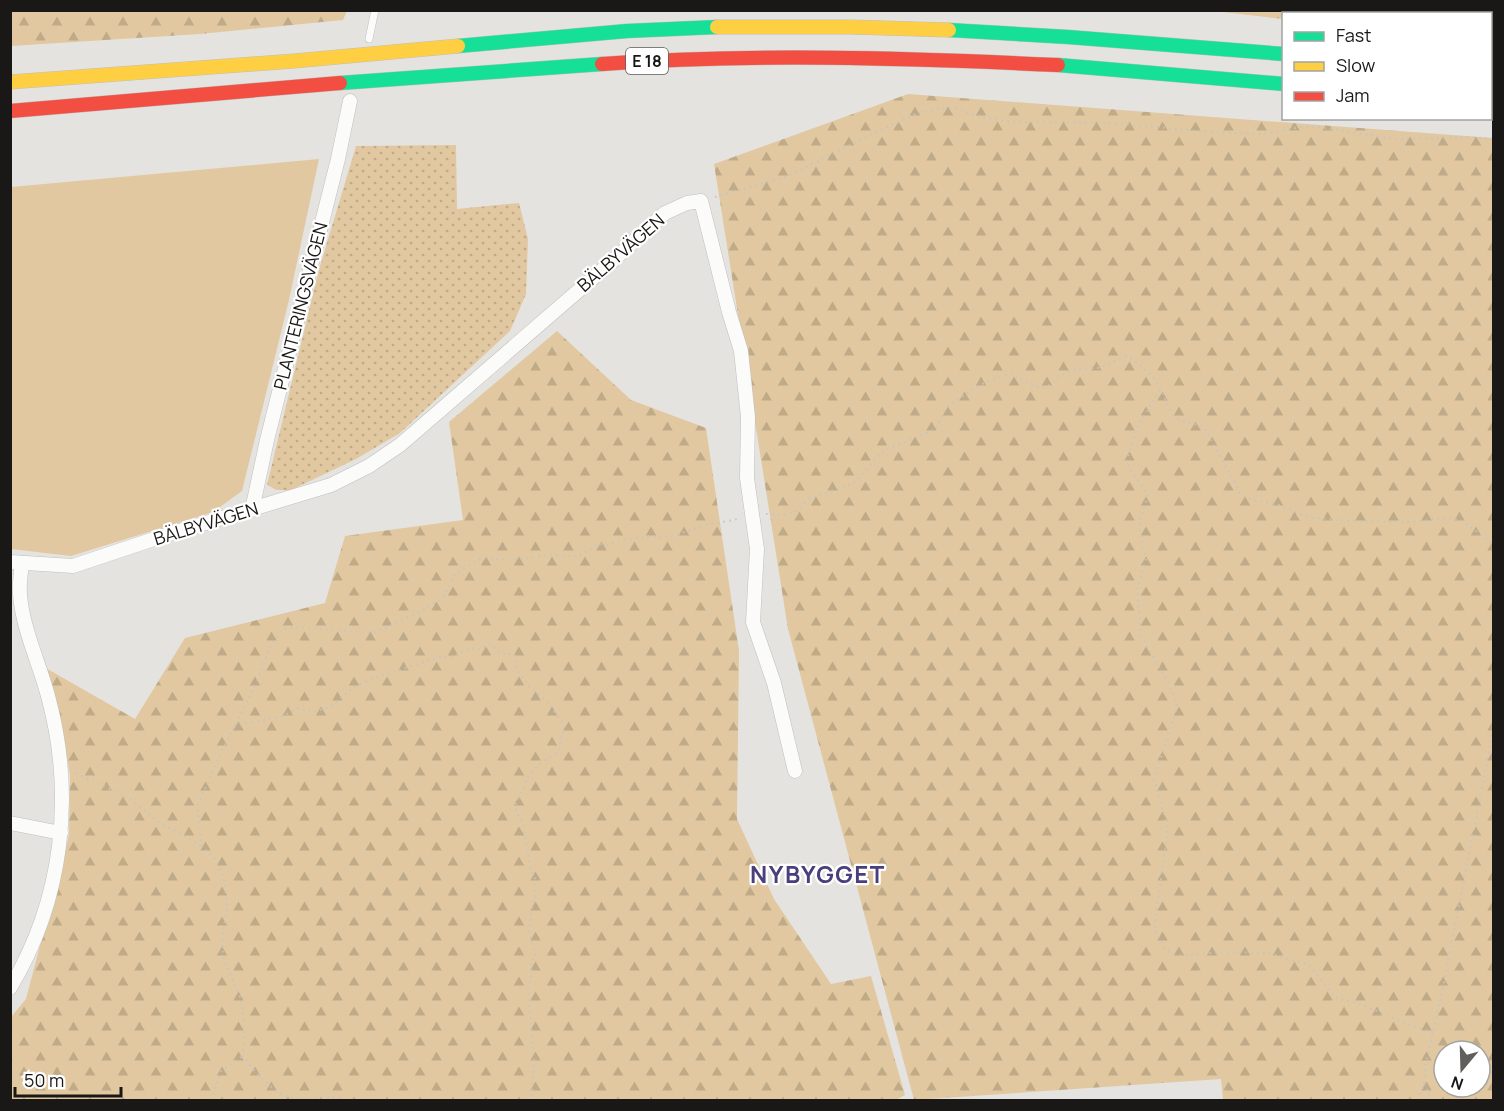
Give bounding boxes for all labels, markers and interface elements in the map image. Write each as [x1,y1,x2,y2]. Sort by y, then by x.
legend [1282,12,1492,120]
text: Fast [1336,23,1371,47]
road number: E 18 [626,48,668,74]
text: Slow [1336,53,1376,77]
text: Jam [1336,83,1370,107]
street label: BÄLBYVÄGEN [572,208,669,297]
street label: PLANTERINGSVÄGEN [268,219,332,392]
street label: BÄLBYVÄGEN [151,496,261,550]
district label: NYBYGGET [750,857,886,890]
north arrow [1432,1039,1492,1099]
scale bar [15,1060,122,1098]
text: 50 m [24,1068,64,1092]
text: N [1448,1071,1466,1095]

